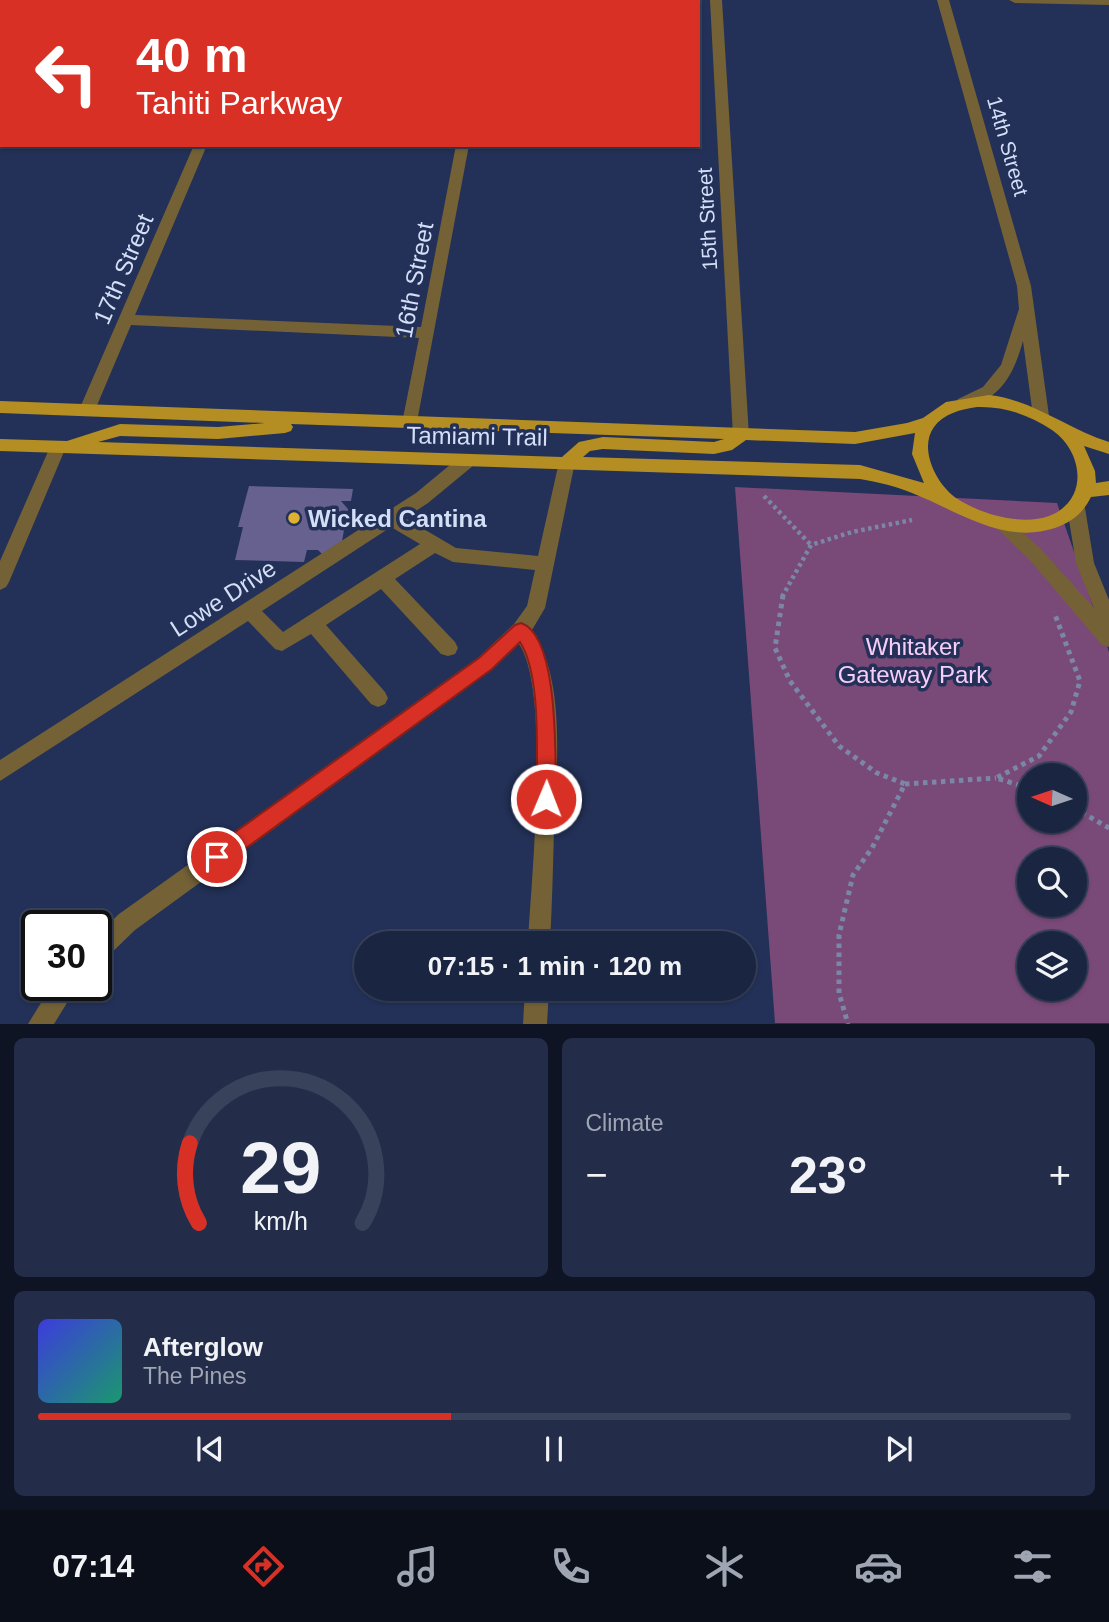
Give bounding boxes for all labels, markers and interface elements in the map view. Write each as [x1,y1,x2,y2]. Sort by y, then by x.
icon: left [21,28,112,119]
text: 40 m [136,28,248,82]
text: Tahiti Parkway [136,85,342,121]
street label: 14th Street [983,93,1033,199]
street label: 15th Street [693,167,721,271]
street label: 17th Street [88,209,158,328]
street label: 16th Street [390,219,439,340]
street label: Tamiami Trail [406,421,548,451]
place label: Wicked Cantina [308,505,487,532]
marker: Wicked Cantina [286,510,302,526]
street label: Lowe Drive [165,554,281,642]
park label: Whitaker Gateway Park [838,633,989,688]
position arrow [509,762,583,836]
north arrow [1017,763,1087,833]
map controls [1017,763,1087,1001]
pin [187,827,247,887]
icon: arrive [198,838,236,876]
button: search [1017,847,1087,917]
speed limit sign: 30 [21,910,112,1001]
button: layers [1017,931,1087,1001]
text: 07:15 · 1 min · 120 m [428,951,682,981]
text: Climate [586,1110,663,1136]
text: 29 [240,1128,321,1209]
text: 23° [789,1146,868,1204]
text: − [586,1154,608,1196]
text: + [1049,1154,1071,1196]
text: km/h [254,1207,308,1235]
text: Afterglow [143,1332,263,1362]
text: The Pines [143,1363,247,1389]
icon: previous [191,1430,229,1468]
icon: pause [535,1430,573,1468]
icon: next [880,1430,918,1468]
icon: directions [239,1542,288,1591]
icon: music [393,1542,442,1591]
icon: phone [546,1542,595,1591]
icon: climate [700,1542,749,1591]
icon: car [854,1542,903,1591]
icon: filters [1008,1542,1057,1591]
text: 07:14 [52,1548,134,1584]

